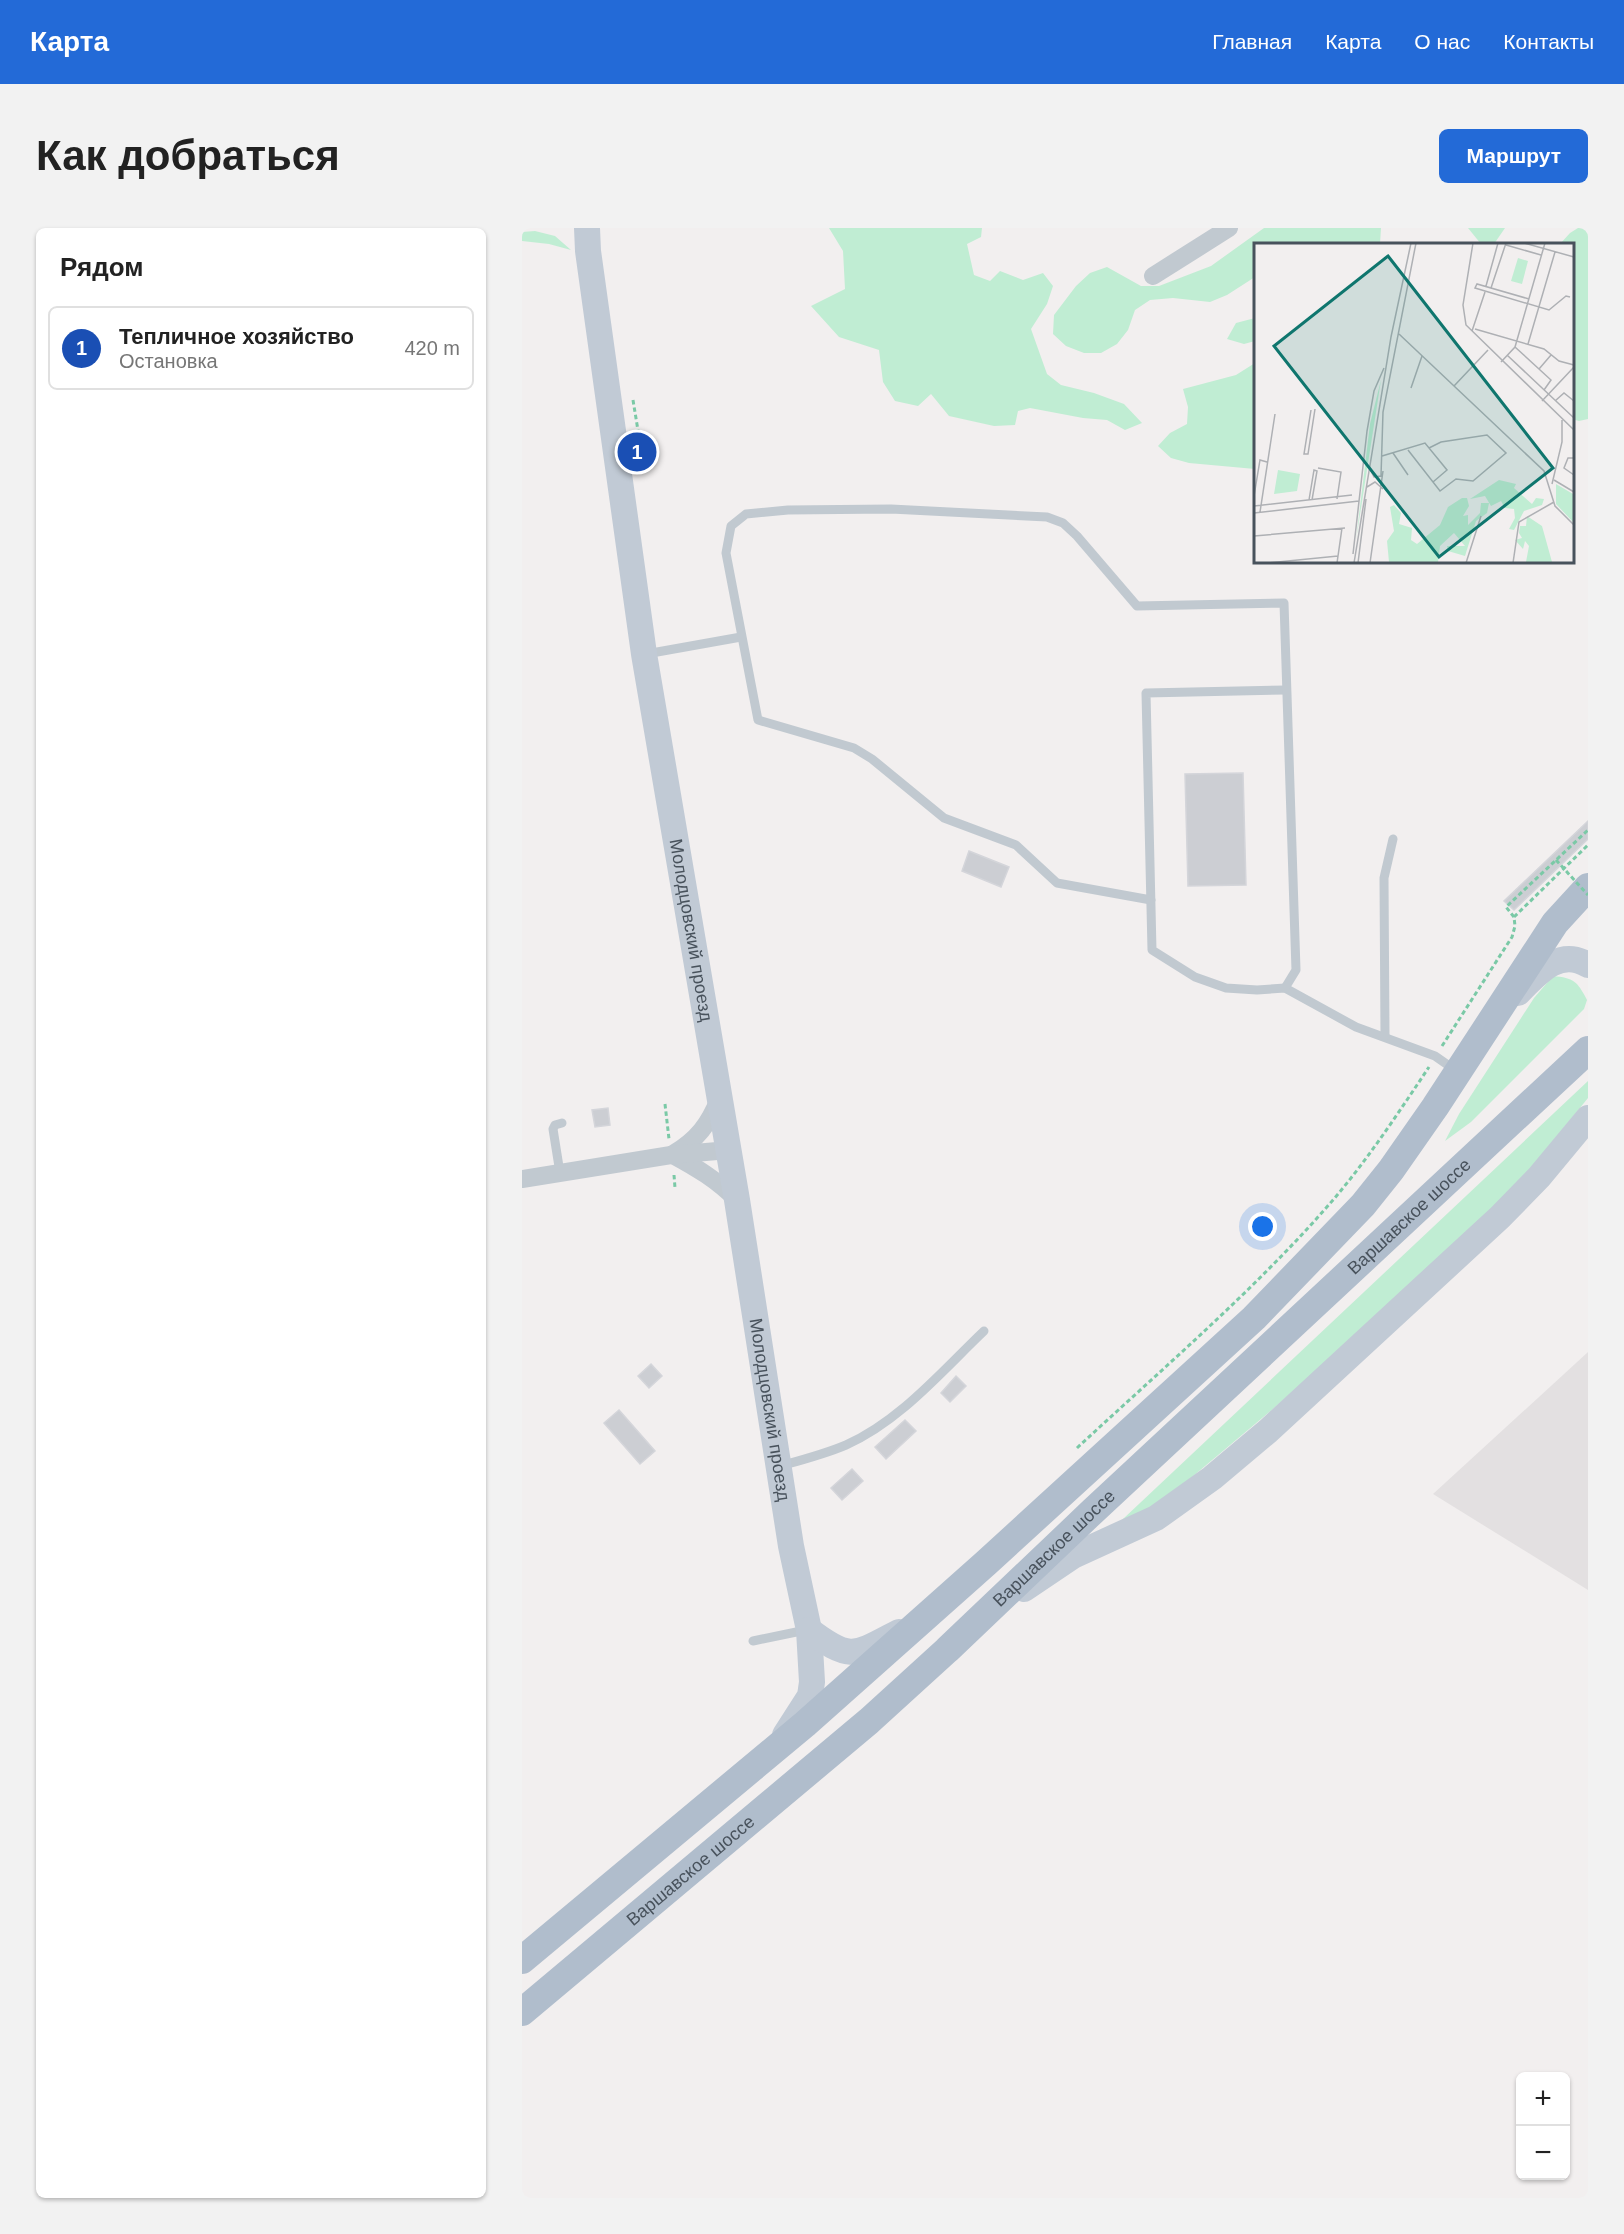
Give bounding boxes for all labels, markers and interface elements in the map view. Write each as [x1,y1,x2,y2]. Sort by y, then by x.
text: Карта [30,26,109,57]
text: Главная [1212,30,1292,53]
text: Карта [1325,30,1381,53]
text: О нас [1414,30,1470,53]
text: Контакты [1503,30,1594,53]
button: Маршрут [1439,129,1588,183]
text: Как добраться [36,132,340,179]
inset map [1254,243,1573,562]
text: Рядом [60,252,143,282]
text: Тепличное хозяйство [119,324,354,349]
text: 1 [76,337,87,359]
text: 420 m [404,337,460,359]
text: Остановка [119,350,218,372]
pin: 1 [618,430,656,474]
street label: Молодцовский проезд [666,837,717,1023]
street label: Варшавское шоссе [1344,1155,1475,1279]
your location [1248,1212,1277,1241]
street label: Молодцовский проезд [746,1317,794,1503]
street label: Варшавское шоссе [989,1486,1119,1611]
street label: Варшавское шоссе [623,1811,758,1930]
map controls [1516,2072,1570,2180]
button: + [1516,2072,1570,2126]
button: − [1516,2126,1570,2180]

